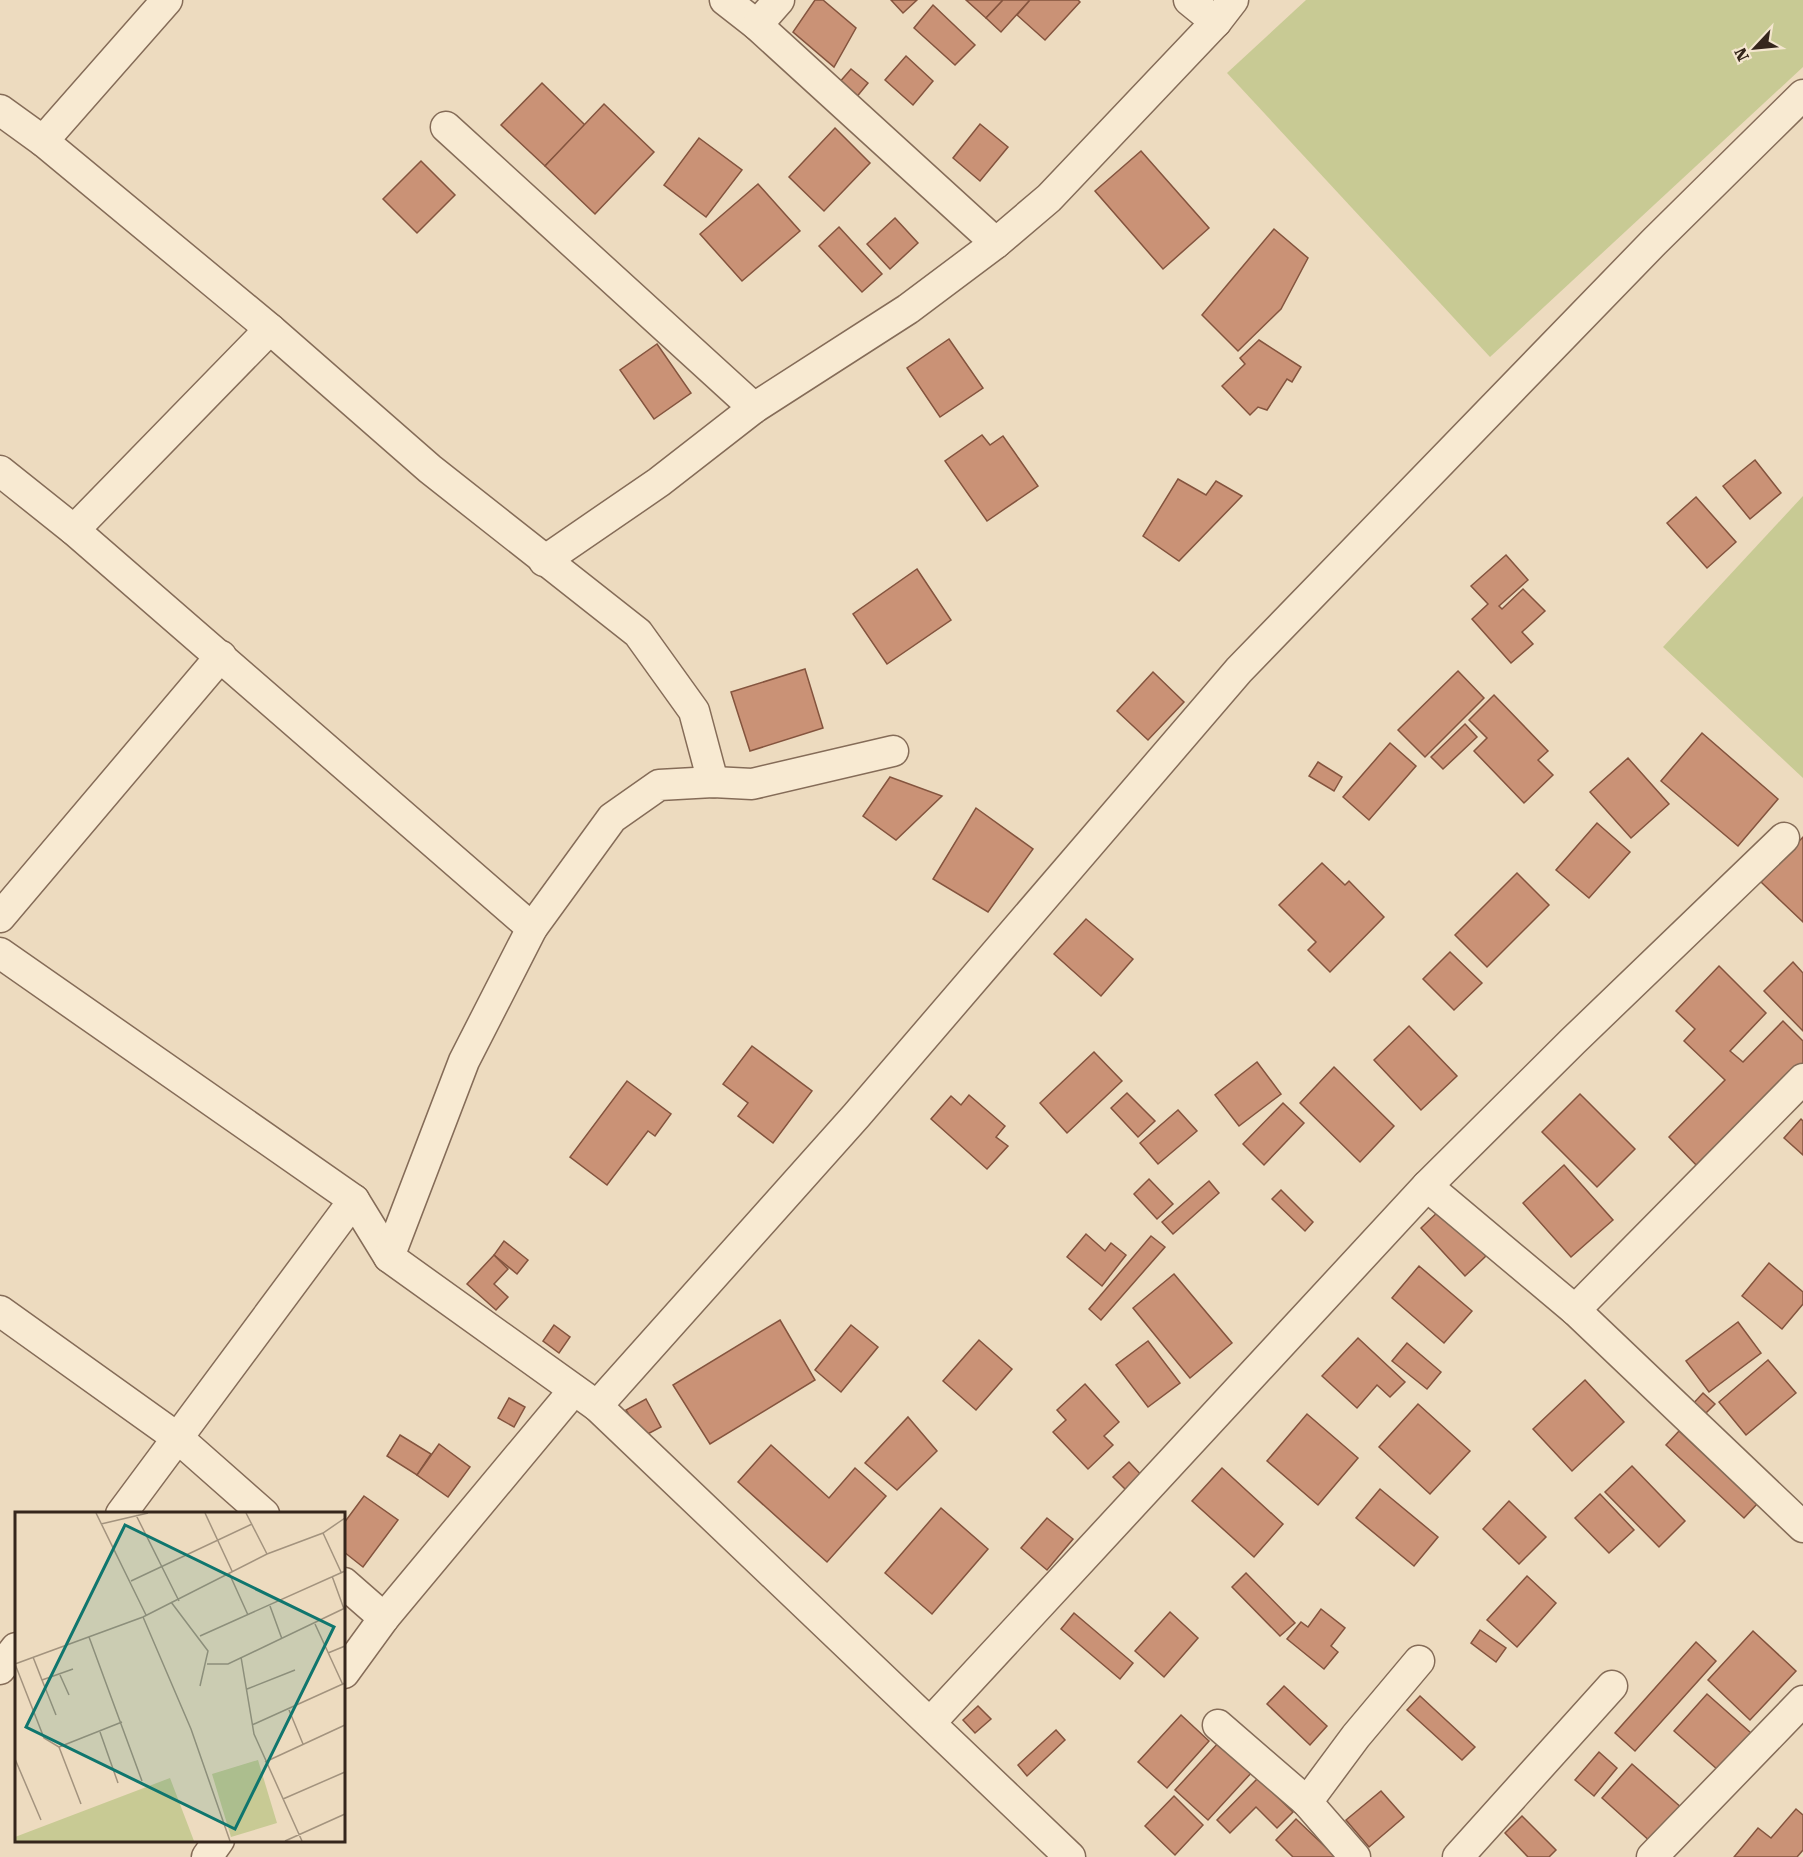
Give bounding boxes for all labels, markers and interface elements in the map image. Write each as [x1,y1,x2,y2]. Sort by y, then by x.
north arrow [1725,18,1785,78]
text: N [1731,45,1753,64]
inset map [15,1512,345,1842]

